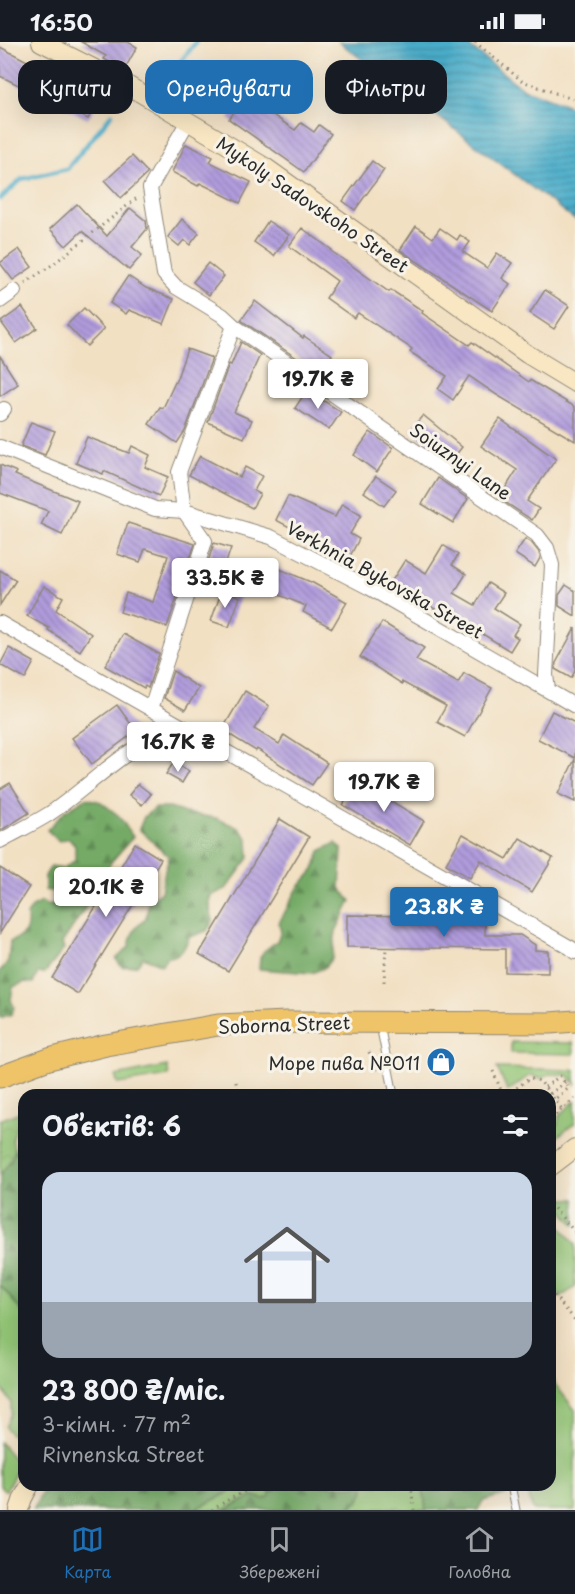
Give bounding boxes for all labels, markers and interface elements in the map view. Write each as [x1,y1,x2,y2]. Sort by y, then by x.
text: 16:50 [30,5,93,38]
chip: Купити [18,60,133,114]
chip: Орендувати [145,60,313,114]
chip: Фільтри [325,60,447,114]
street label: Mykoly Sadovskoho Street [211,129,415,279]
pin: 19.7K ₴ [263,359,373,410]
text: 19.7K ₴ [282,363,354,393]
street label: Soiuznyi Lane [405,416,517,506]
street label: Verkhnia Bykovska Street [282,514,488,645]
pin: 33.5K ₴ [170,558,280,609]
text: 33.5K ₴ [186,562,264,592]
pin: 16.7K ₴ [123,722,233,773]
text: 16.7K ₴ [141,726,215,756]
pin: 19.7K ₴ [329,762,439,813]
text: 19.7K ₴ [348,766,420,796]
pin: 20.1K ₴ [51,867,161,918]
text: 20.1K ₴ [68,871,144,901]
pin: 23.8K ₴ [389,887,499,938]
text: 23.8K ₴ [404,891,484,921]
street label: Soborna Street [218,1008,350,1040]
shop icon: Море пива №011 [425,1046,457,1078]
place label: Море пива №011 [268,1049,420,1076]
text: Об’єктів: 6 [42,1106,181,1145]
icon: filters [499,1109,532,1142]
icon: home [233,1211,341,1319]
text: 23 800 ₴/міс. [42,1370,226,1409]
text: 3-кімн. · 77 m² [42,1409,191,1439]
text: Rivnenska Street [42,1439,204,1469]
tab: Карта [64,1523,111,1583]
tab: Збережені [240,1523,320,1583]
tab: Головна [449,1523,511,1583]

